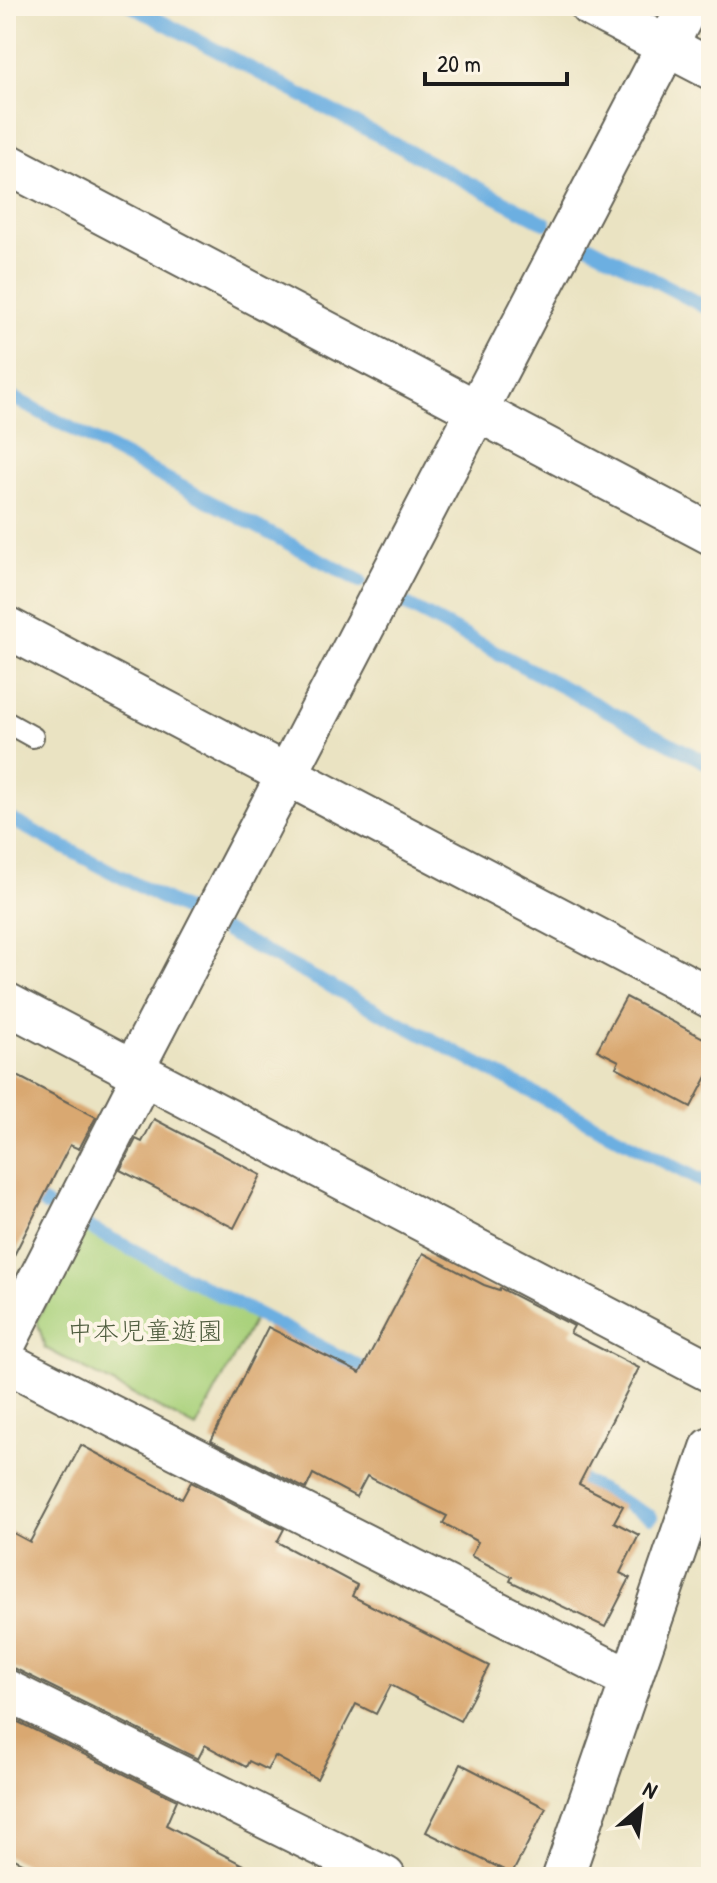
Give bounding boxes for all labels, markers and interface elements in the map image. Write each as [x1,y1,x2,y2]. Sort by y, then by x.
scale bar [425,36,567,86]
text: 20 m [437,47,481,79]
park label: 中本児童遊園 [67,1313,223,1348]
north arrow [601,1767,681,1847]
text: N [638,1773,663,1805]

